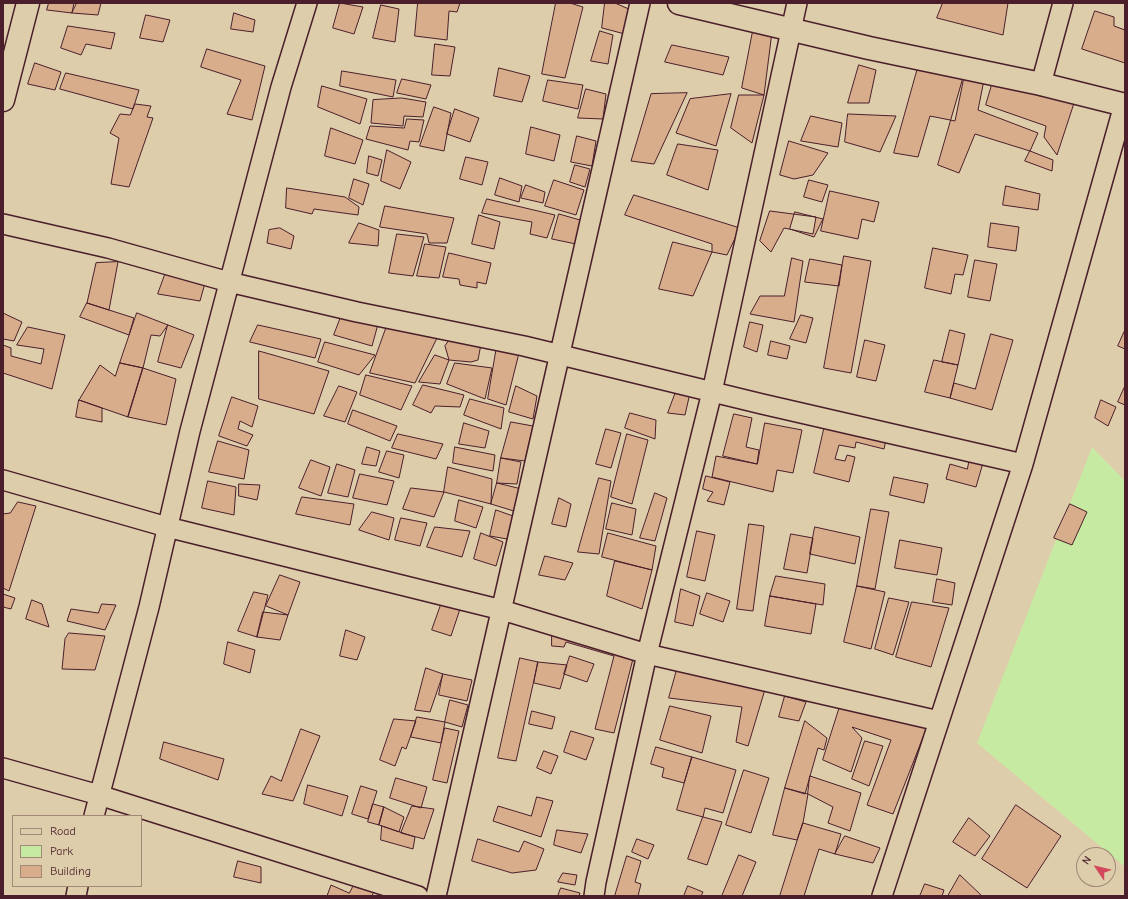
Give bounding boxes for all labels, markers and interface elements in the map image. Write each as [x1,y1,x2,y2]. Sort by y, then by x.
legend [12,815,142,887]
text: Road [50,824,76,838]
text: Park [50,844,73,858]
north arrow [1076,847,1116,887]
text: N [1079,854,1094,867]
text: Building [50,864,91,878]

